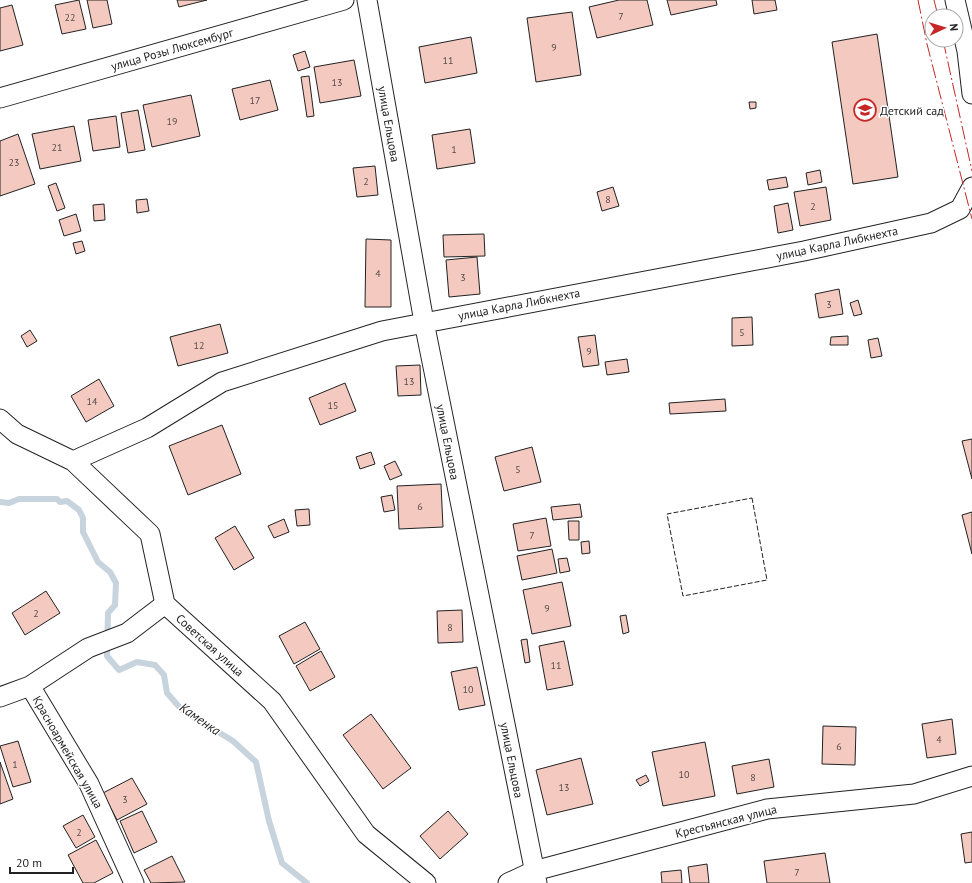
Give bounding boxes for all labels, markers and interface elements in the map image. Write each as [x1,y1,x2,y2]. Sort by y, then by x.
north arrow [924,8,964,48]
house number: 7 [618,10,624,23]
house number: 22 [65,11,75,24]
text: N [947,23,961,31]
street label: улица Розы Люксембург [109,24,235,74]
house number: 9 [551,41,557,54]
house number: 11 [443,54,453,67]
house number: 13 [332,76,342,89]
street label: улица Ельцова [375,85,403,163]
house number: 17 [250,94,260,107]
school or university icon: Детский сад [852,97,878,123]
place label: Детский сад [880,103,944,118]
house number: 19 [167,115,177,128]
house number: 21 [52,141,62,154]
house number: 1 [451,143,457,156]
house number: 23 [9,156,19,169]
house number: 2 [363,175,369,188]
house number: 8 [605,193,611,206]
house number: 2 [810,200,816,213]
street label: улица Карла Либкнехта [775,223,899,263]
house number: 4 [375,267,381,280]
house number: 3 [460,271,466,284]
street label: улица Карла Либкнехта [457,285,581,323]
house number: 3 [826,298,832,311]
house number: 5 [739,326,745,339]
house number: 12 [194,339,204,352]
house number: 9 [586,345,592,358]
house number: 13 [404,375,414,388]
house number: 14 [87,395,98,408]
house number: 15 [328,399,338,412]
street label: улица Ельцова [433,403,463,481]
house number: 5 [515,463,521,476]
house number: 6 [417,500,423,513]
house number: 7 [529,529,535,542]
house number: 9 [544,602,550,615]
house number: 2 [33,607,39,620]
street label: Советская улица [173,611,247,679]
house number: 8 [447,621,453,634]
house number: 11 [551,659,561,672]
house number: 10 [463,683,474,696]
street label: Красноармейская улица [30,693,106,811]
water label: Каменка [176,699,224,740]
street label: улица Ельцова [497,721,527,799]
house number: 4 [936,733,942,746]
house number: 6 [836,740,842,753]
house number: 1 [12,758,18,771]
house number: 10 [679,768,690,781]
house number: 8 [750,771,756,784]
house number: 13 [559,781,569,794]
house number: 3 [122,793,128,806]
street label: Крестьянская улица [674,801,778,841]
house number: 2 [76,826,82,839]
scale bar [10,849,73,875]
text: 20 m [16,855,42,870]
house number: 7 [794,866,800,879]

